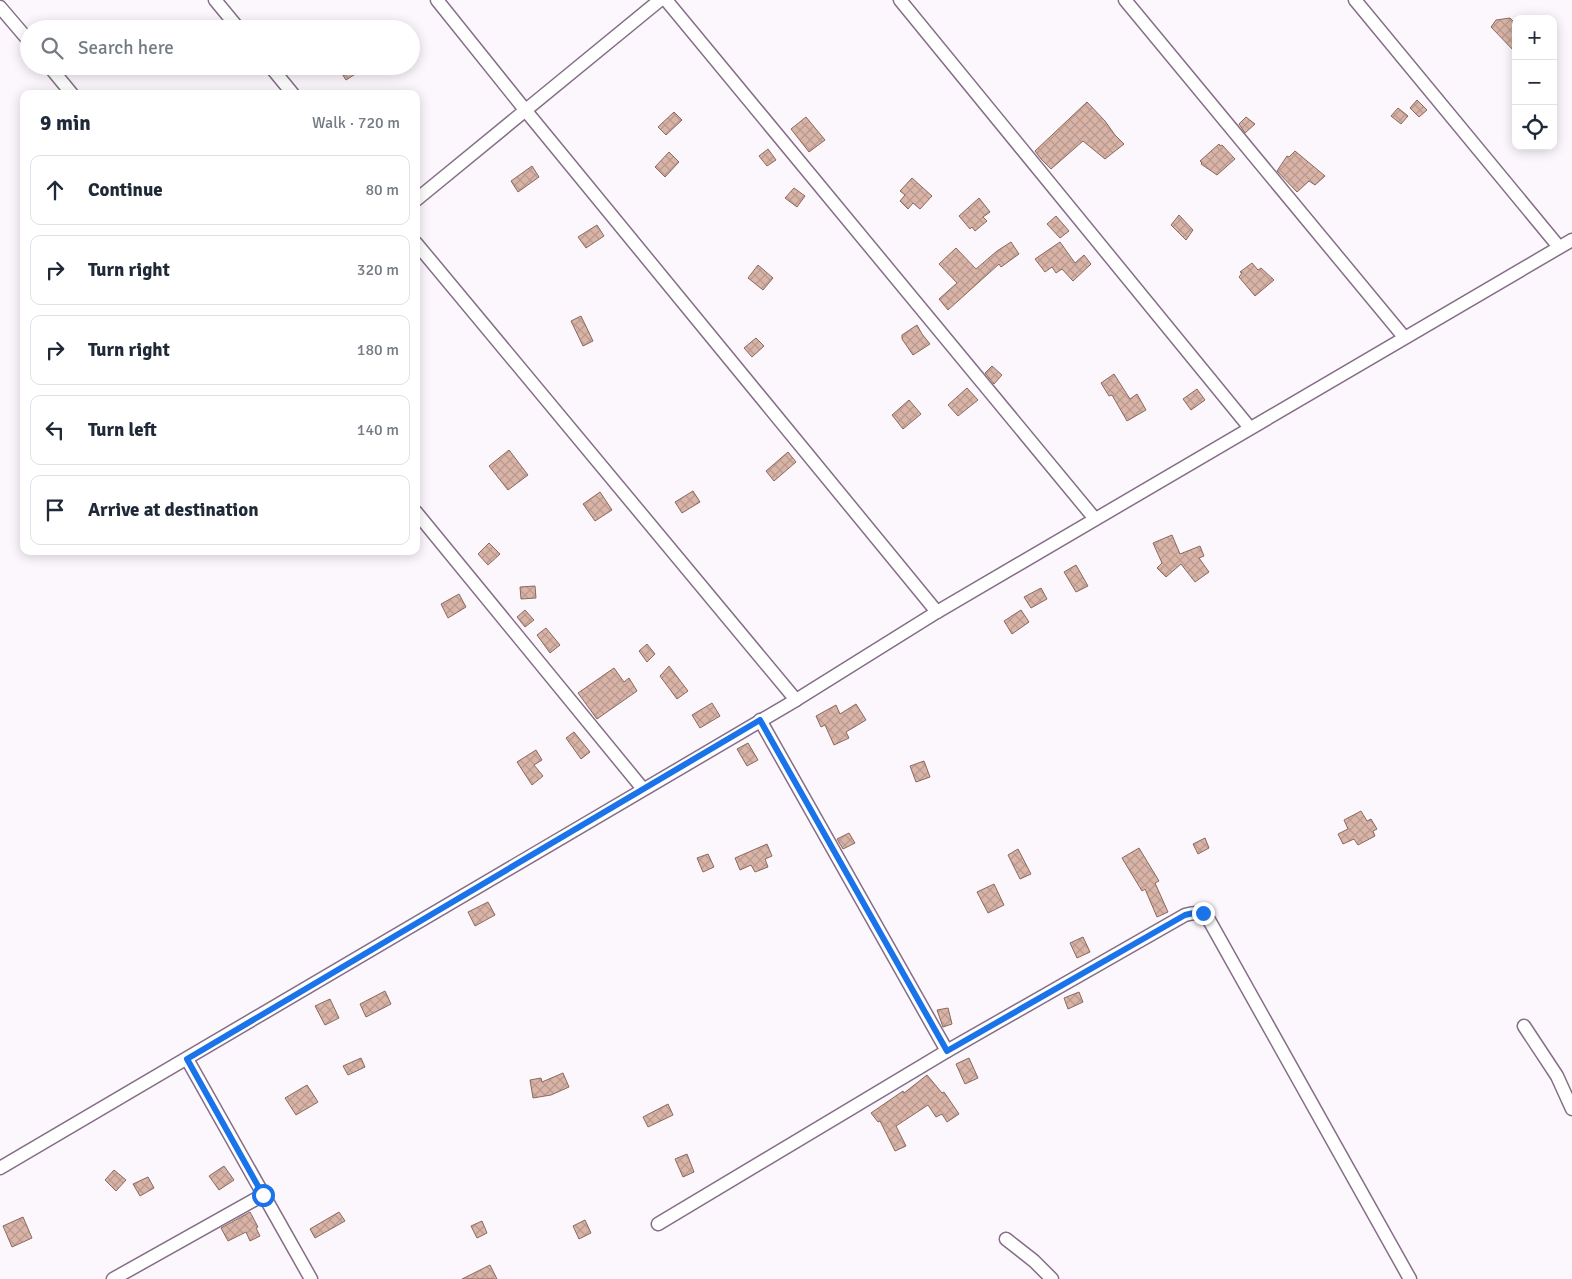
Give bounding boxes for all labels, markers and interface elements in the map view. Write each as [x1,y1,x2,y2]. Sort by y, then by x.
map controls [1512,15,1557,150]
button: + [1512,15,1557,60]
search box [20,20,420,75]
icon: search [38,34,66,62]
text: Search here [78,36,174,60]
button: − [1512,60,1557,105]
button: locate [1512,105,1557,150]
text: 9 min [40,110,91,136]
text: Walk · 720 m [312,113,400,133]
icon: ahead [41,176,69,204]
text: Continue [88,178,163,202]
text: 80 m [365,180,399,200]
icon: right [41,256,69,284]
text: Turn right [88,258,170,282]
text: 320 m [357,260,399,280]
icon: right [41,336,69,364]
text: Turn right [88,338,170,362]
text: 180 m [357,340,399,360]
icon: left [41,416,69,444]
text: Turn left [88,418,157,442]
text: 140 m [357,420,399,440]
icon: arrive [41,496,69,524]
text: Arrive at destination [88,498,259,522]
route end [1192,902,1215,925]
route start [252,1184,275,1207]

